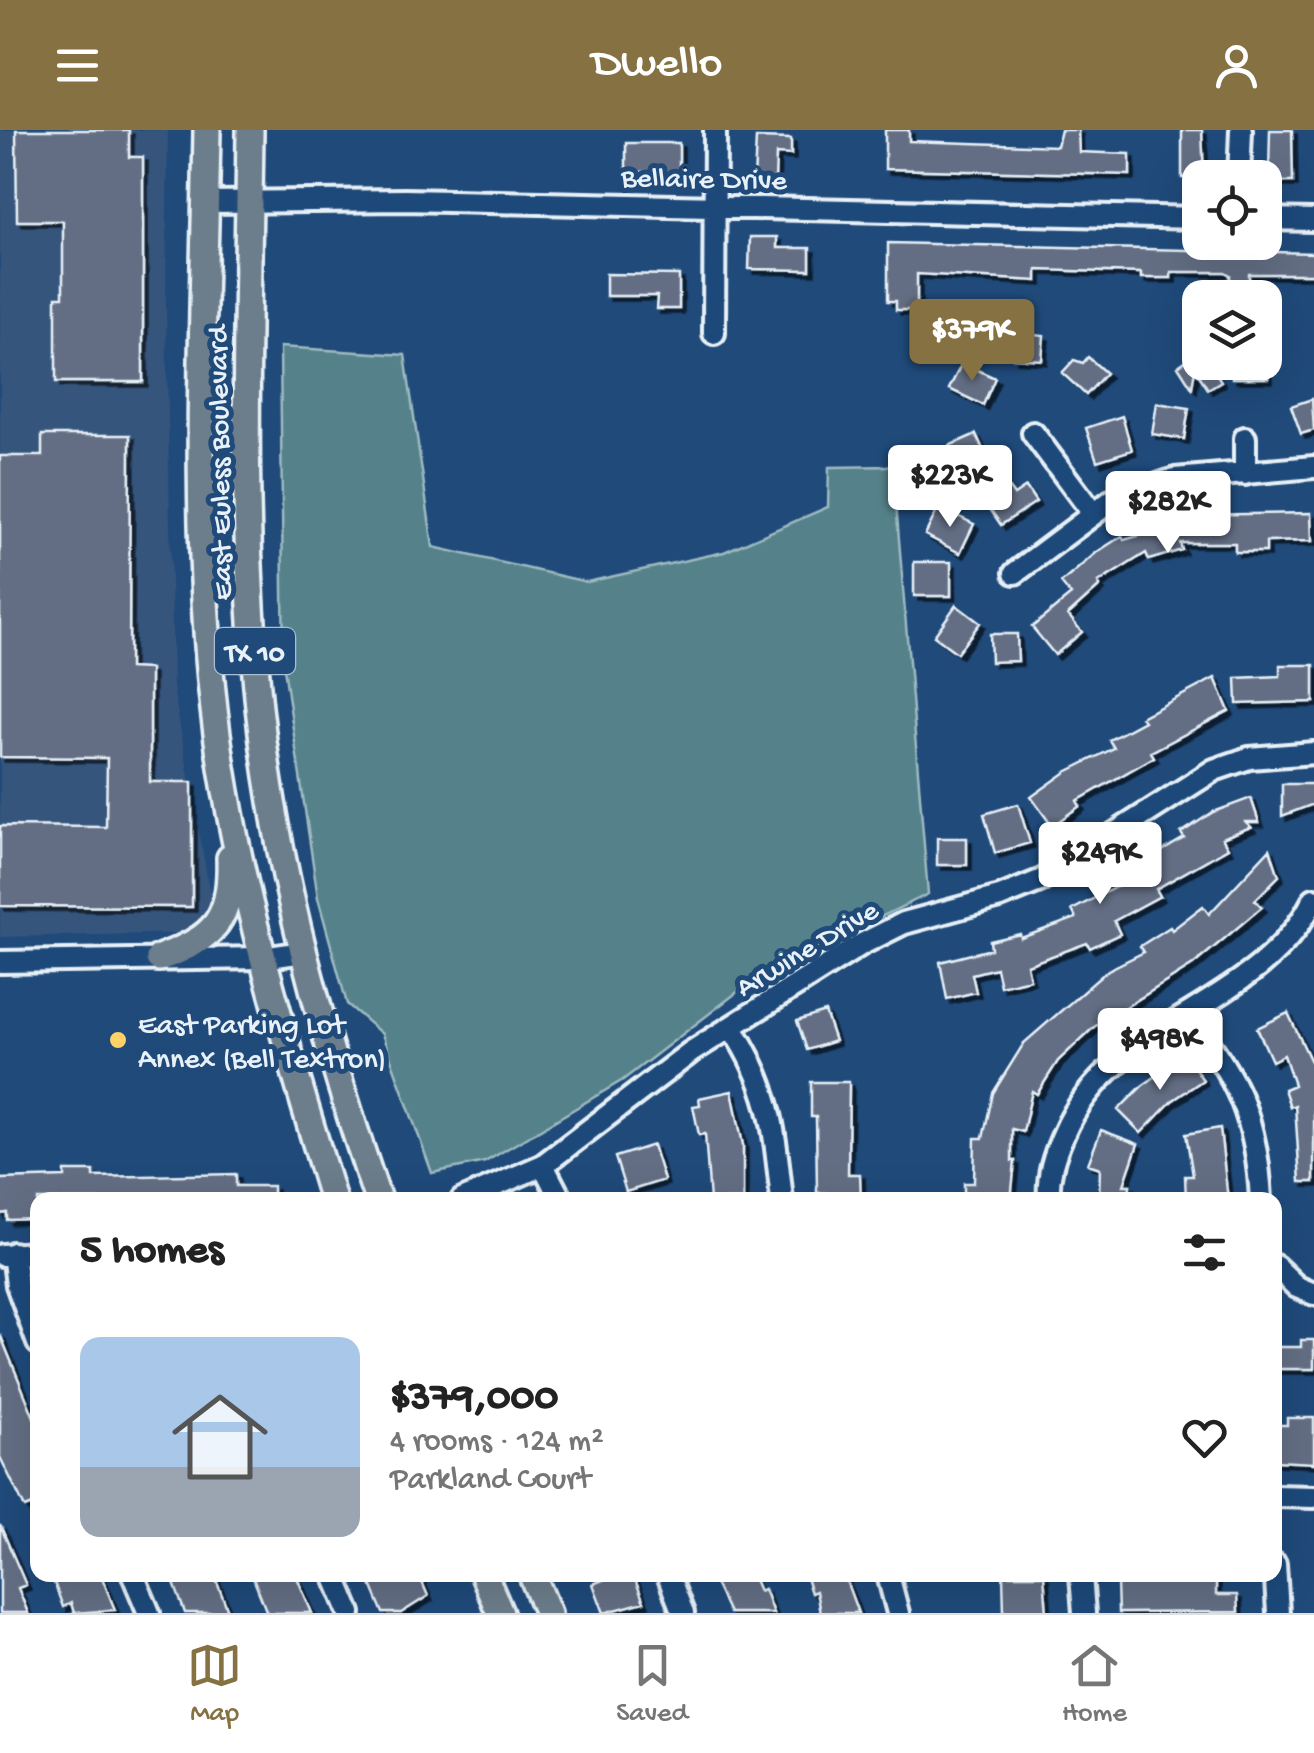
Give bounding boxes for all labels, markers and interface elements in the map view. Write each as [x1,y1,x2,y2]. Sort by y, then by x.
icon: menu [50,38,105,93]
icon: person [1209,38,1264,93]
text: Dwello [592,39,722,92]
map controls [1182,160,1282,380]
button: locate [1182,160,1282,260]
street label: Bellaire Drive [620,163,788,200]
button: layers [1182,280,1282,380]
pin: $379K [902,299,1042,384]
text: $379K [931,312,1013,350]
street label: East Euless Boulevard [203,323,242,601]
pin: $223K [880,445,1020,530]
text: $223K [910,458,990,496]
pin: $282K [1098,471,1238,556]
text: $282K [1128,484,1208,522]
road number: TX 10 [215,628,295,674]
pin: $249K [1030,822,1170,907]
text: $249K [1061,835,1139,873]
street label: Arwine Drive [731,894,886,1007]
pin: $498K [1090,1008,1230,1093]
place label: East Parking Lot Annex (Bell Textron) [138,1010,386,1079]
text: $498K [1120,1021,1200,1059]
marker: East Parking Lot Annex (Bell Textron) [107,1029,129,1051]
icon: filters [1177,1225,1232,1280]
text: 5 homes [80,1228,223,1277]
text: $379,000 [390,1375,558,1424]
icon: home [160,1377,280,1497]
icon: heart [1177,1410,1232,1465]
text: 4 rooms · 124 m² [390,1424,604,1462]
text: Parkland Court [390,1462,591,1500]
tab: Map [187,1638,242,1731]
tab: Saved [616,1638,688,1731]
tab: Home [1062,1638,1127,1731]

